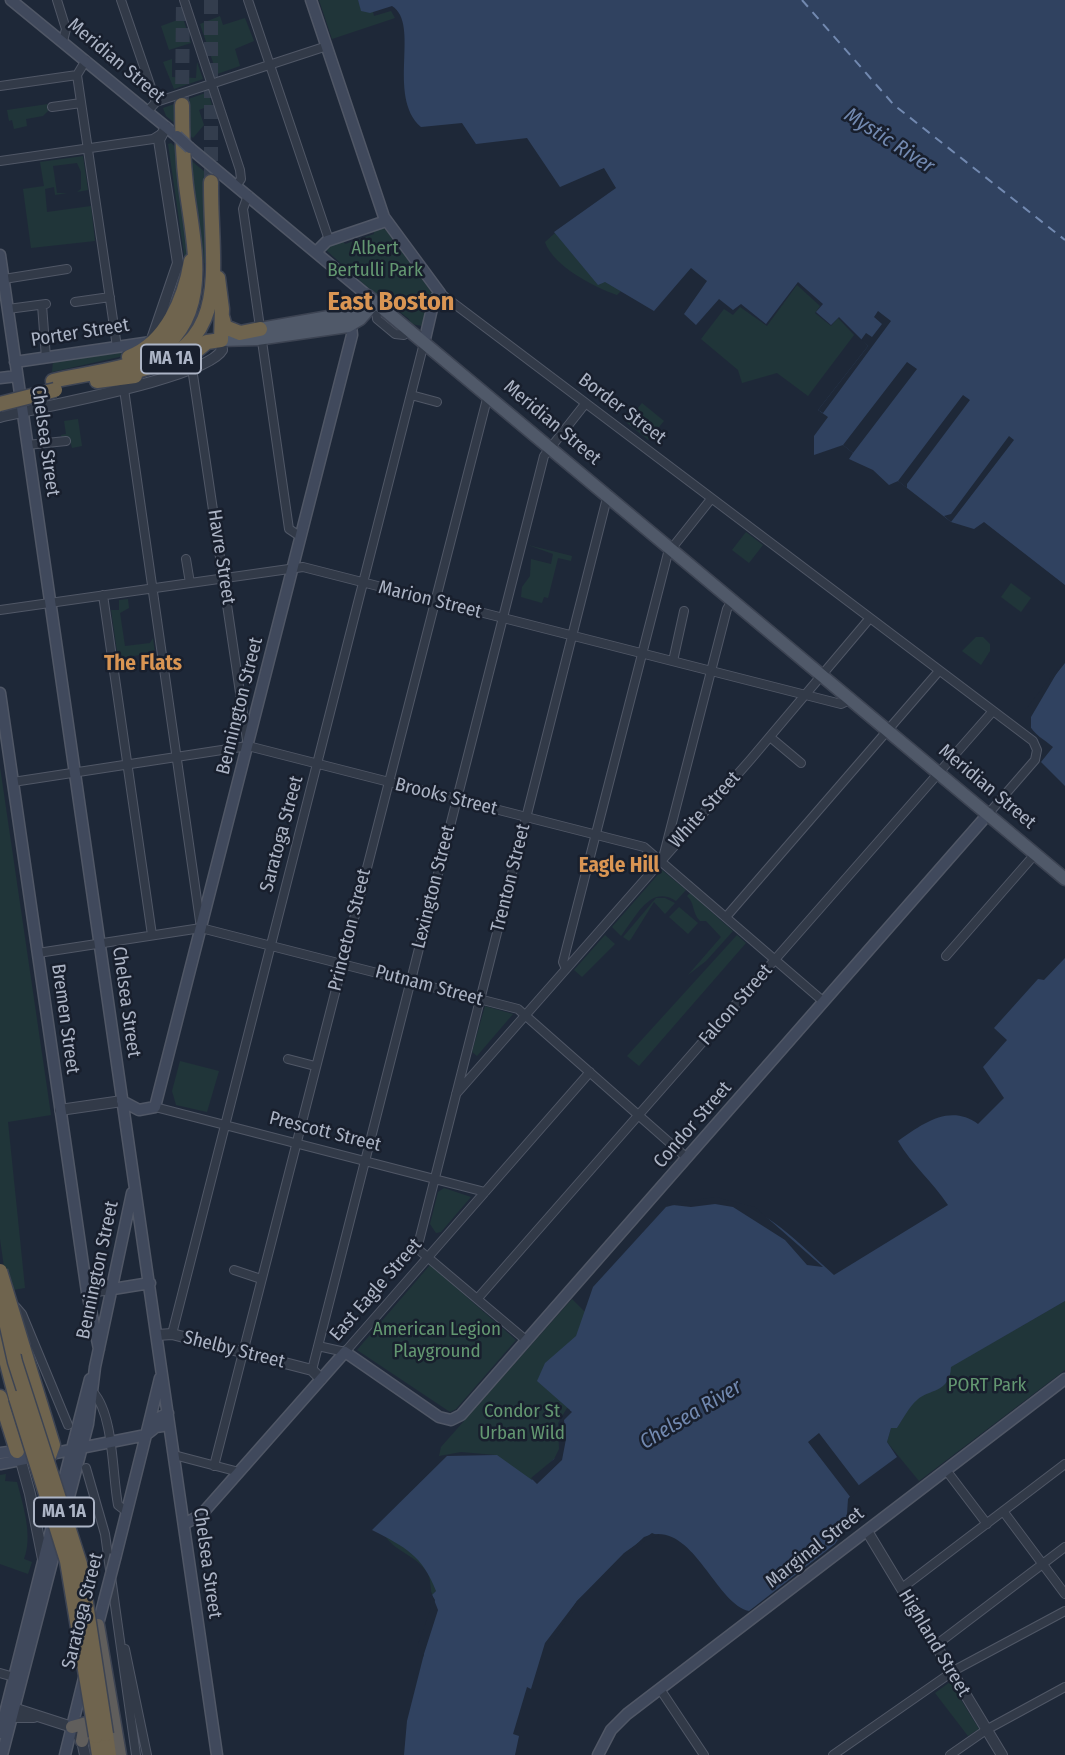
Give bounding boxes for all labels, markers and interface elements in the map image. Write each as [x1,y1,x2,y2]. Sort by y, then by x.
street label: Meridian Street [63,14,169,108]
water label: Mystic River [839,103,939,179]
park label: Albert Bertulli Park [327,238,423,282]
district label: East Boston [328,287,454,319]
street label: Porter Street [29,314,131,352]
road number: MA 1A [141,344,201,374]
street label: Border Street [574,369,670,449]
street label: Meridian Street [499,376,605,470]
street label: Chelsea Street [26,384,64,498]
street label: Havre Street [202,508,240,606]
street label: Marion Street [376,576,484,624]
street label: Bennington Street [212,635,268,777]
district label: The Flats [104,651,182,677]
street label: Meridian Street [934,740,1040,834]
street label: White Street [665,767,745,853]
street label: Brooks Street [393,773,499,821]
street label: Saratoga Street [256,774,308,894]
street label: Trenton Street [487,821,535,935]
street label: Lexington Street [408,823,460,951]
district label: Eagle Hill [579,853,659,879]
street label: Princeton Street [324,866,376,994]
street label: Chelsea Street [107,945,145,1059]
street label: Falcon Street [695,960,777,1050]
street label: Putnam Street [373,961,485,1011]
street label: Bremen Street [46,962,84,1076]
street label: Condor Street [649,1077,737,1173]
street label: Prescott Street [267,1107,383,1157]
street label: Bennington Street [72,1199,124,1341]
street label: East Eagle Street [325,1234,427,1346]
park label: American Legion Playground [373,1319,501,1363]
street label: Shelby Street [181,1326,287,1374]
water label: Chelsea River [635,1375,747,1455]
park label: PORT Park [948,1375,1026,1397]
park label: Condor St Urban Wild [479,1401,565,1445]
road number: MA 1A [34,1498,94,1526]
street label: Marginal Street [761,1503,869,1593]
street label: Chelsea Street [188,1506,226,1620]
street label: Saratoga Street [58,1550,108,1672]
street label: Highland Street [893,1585,975,1701]

